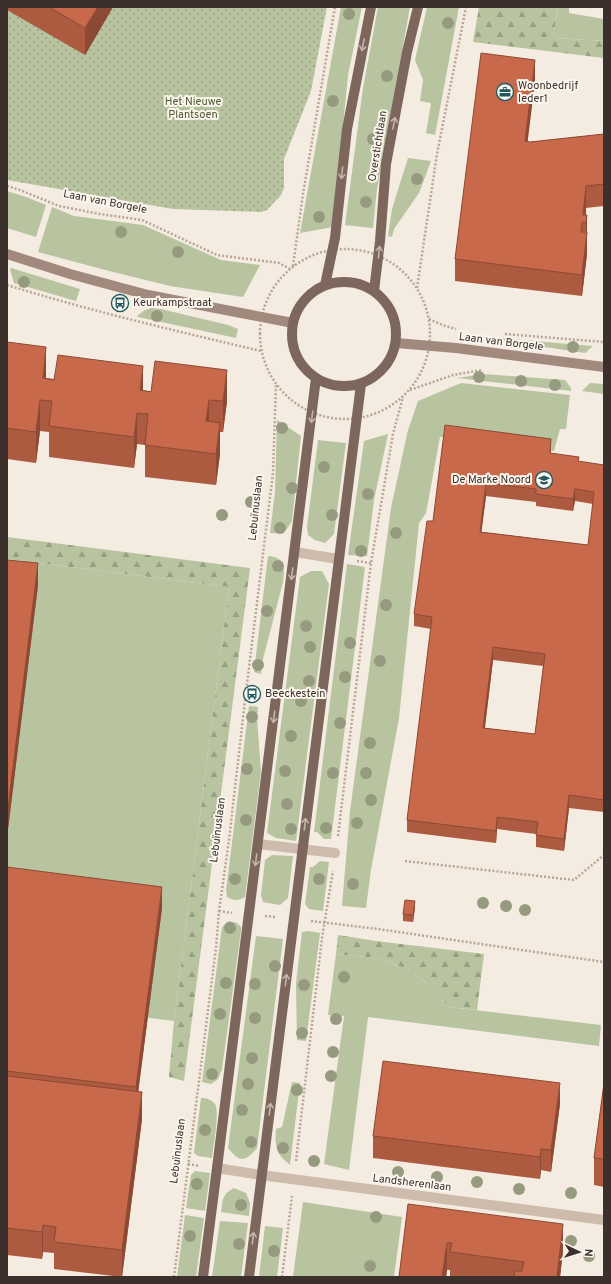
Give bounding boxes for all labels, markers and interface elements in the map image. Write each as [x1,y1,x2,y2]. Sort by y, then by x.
one-way arrow [359,38,367,51]
place label: Woonbedrijf Ieder1 [518,79,578,106]
office icon: Woonbedrijf Ieder1 [495,82,515,102]
park label: Het Nieuwe Plantsoen [165,95,221,122]
street label: Overstichtlaan [365,109,391,183]
one-way arrow [390,117,398,130]
one-way arrow [338,166,346,179]
street label: Laan van Borgele [62,187,148,217]
one-way arrow [375,246,382,259]
bus stop icon: Keurkampstraat [110,293,130,313]
place label: Keurkampstraat [133,296,212,310]
street label: Laan van Borgele [458,330,544,354]
one-way arrow [308,410,316,423]
school or university icon: De Marke Noord [534,470,554,490]
place label: De Marke Noord [452,473,531,487]
street label: Lebuïnuslaan [246,475,266,541]
one-way arrow [288,567,296,580]
bus stop icon: Beeckestein [242,684,262,704]
place label: Beeckestein [265,687,325,701]
one-way arrow [270,710,278,723]
street label: Lebuïnuslaan [207,797,229,863]
one-way arrow [301,817,309,830]
one-way arrow [252,853,260,866]
one-way arrow [282,974,290,987]
one-way arrow [266,1103,273,1116]
street label: Lebuïnuslaan [167,1118,189,1184]
street label: Landsherenlaan [372,1171,452,1195]
one-way arrow [250,1232,257,1245]
north arrow [559,1232,599,1272]
text: N [581,1248,595,1257]

